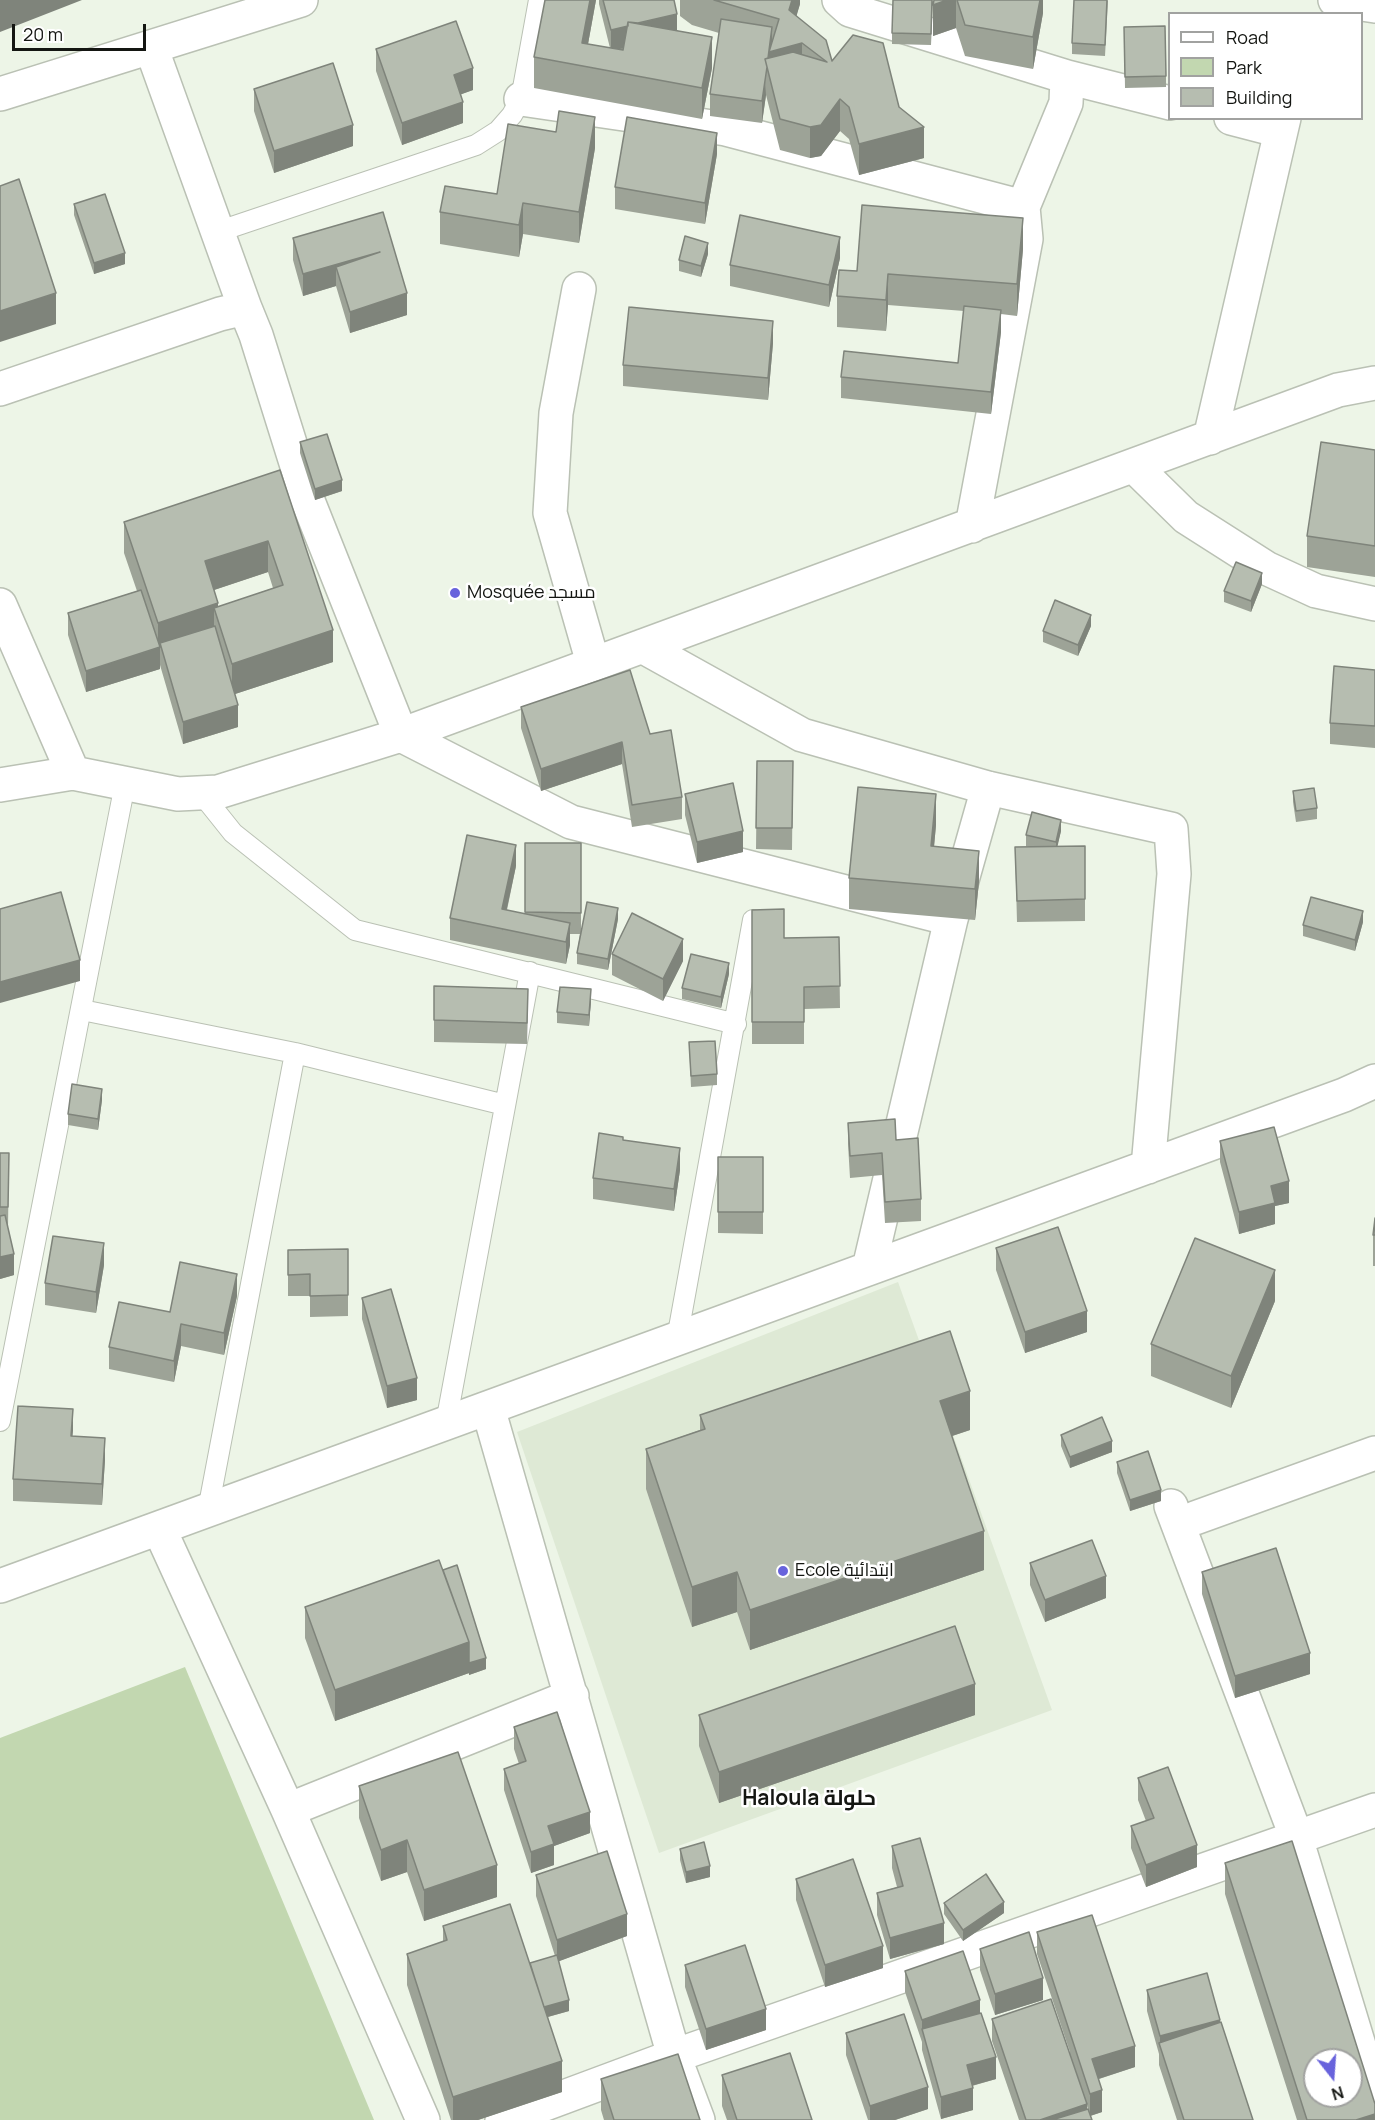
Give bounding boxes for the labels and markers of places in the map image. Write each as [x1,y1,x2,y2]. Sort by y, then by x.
place label: Mosquée مسجد [467,582,596,604]
marker: Mosquée مسجد [448,586,462,600]
place label: Ecole ابتدائية [795,1560,894,1582]
marker: Ecole ابتدائية [776,1564,790,1578]

